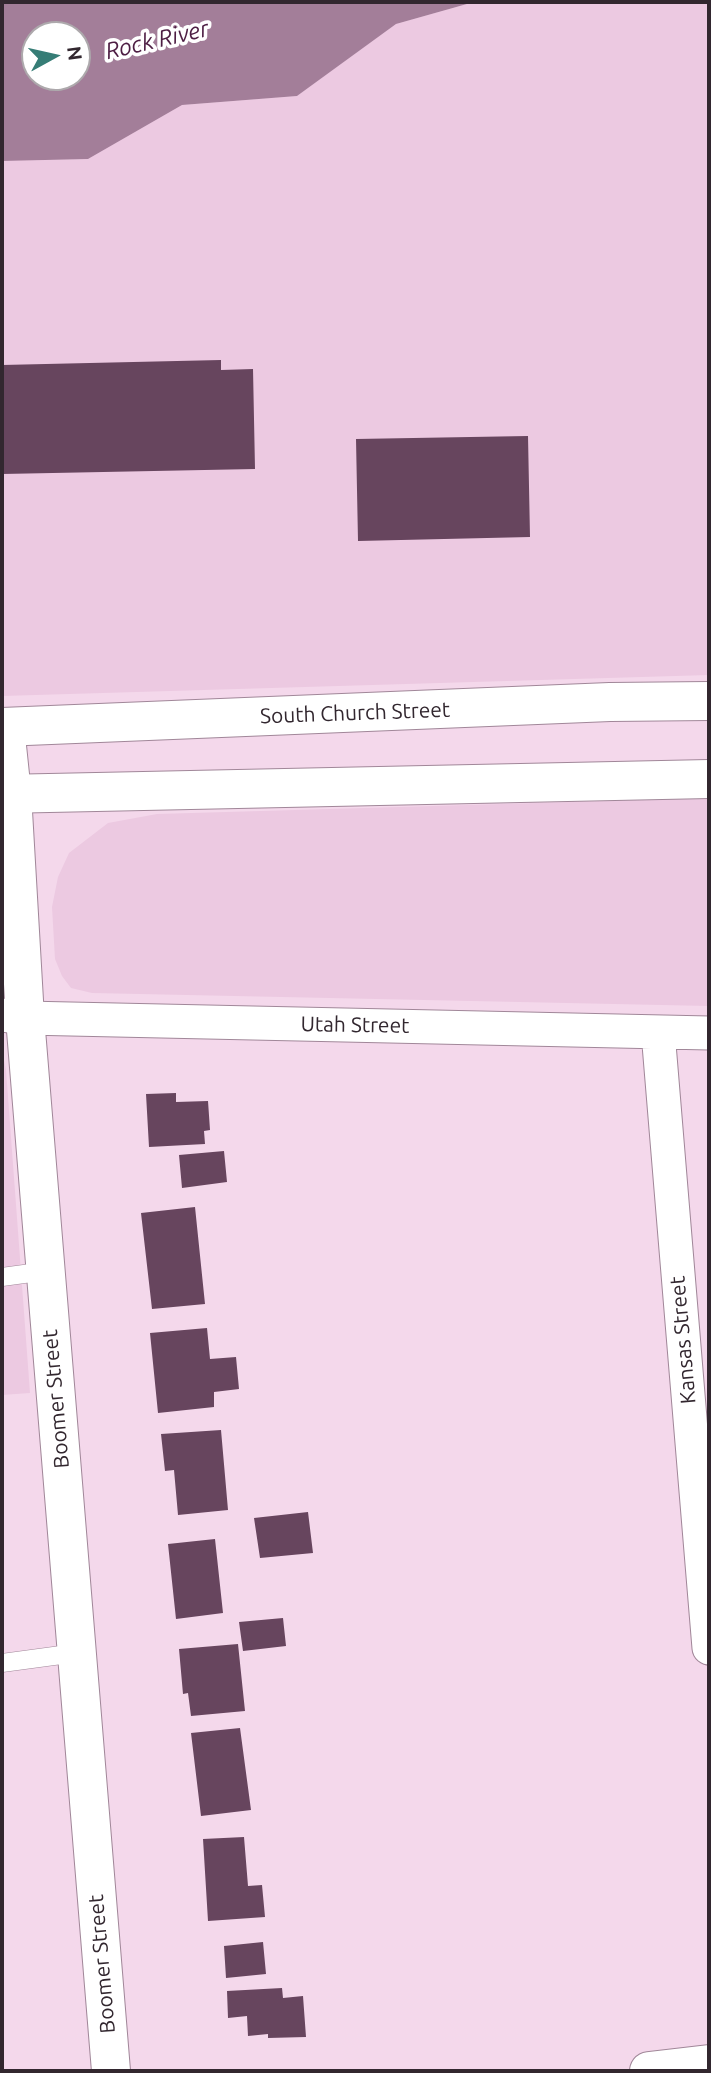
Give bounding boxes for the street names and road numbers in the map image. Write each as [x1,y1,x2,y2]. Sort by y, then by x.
street label: South Church Street [259,697,451,729]
street label: Utah Street [300,1011,410,1039]
street label: Kansas Street [665,1275,701,1405]
street label: Boomer Street [37,1329,75,1469]
street label: Boomer Street [83,1894,121,2034]

